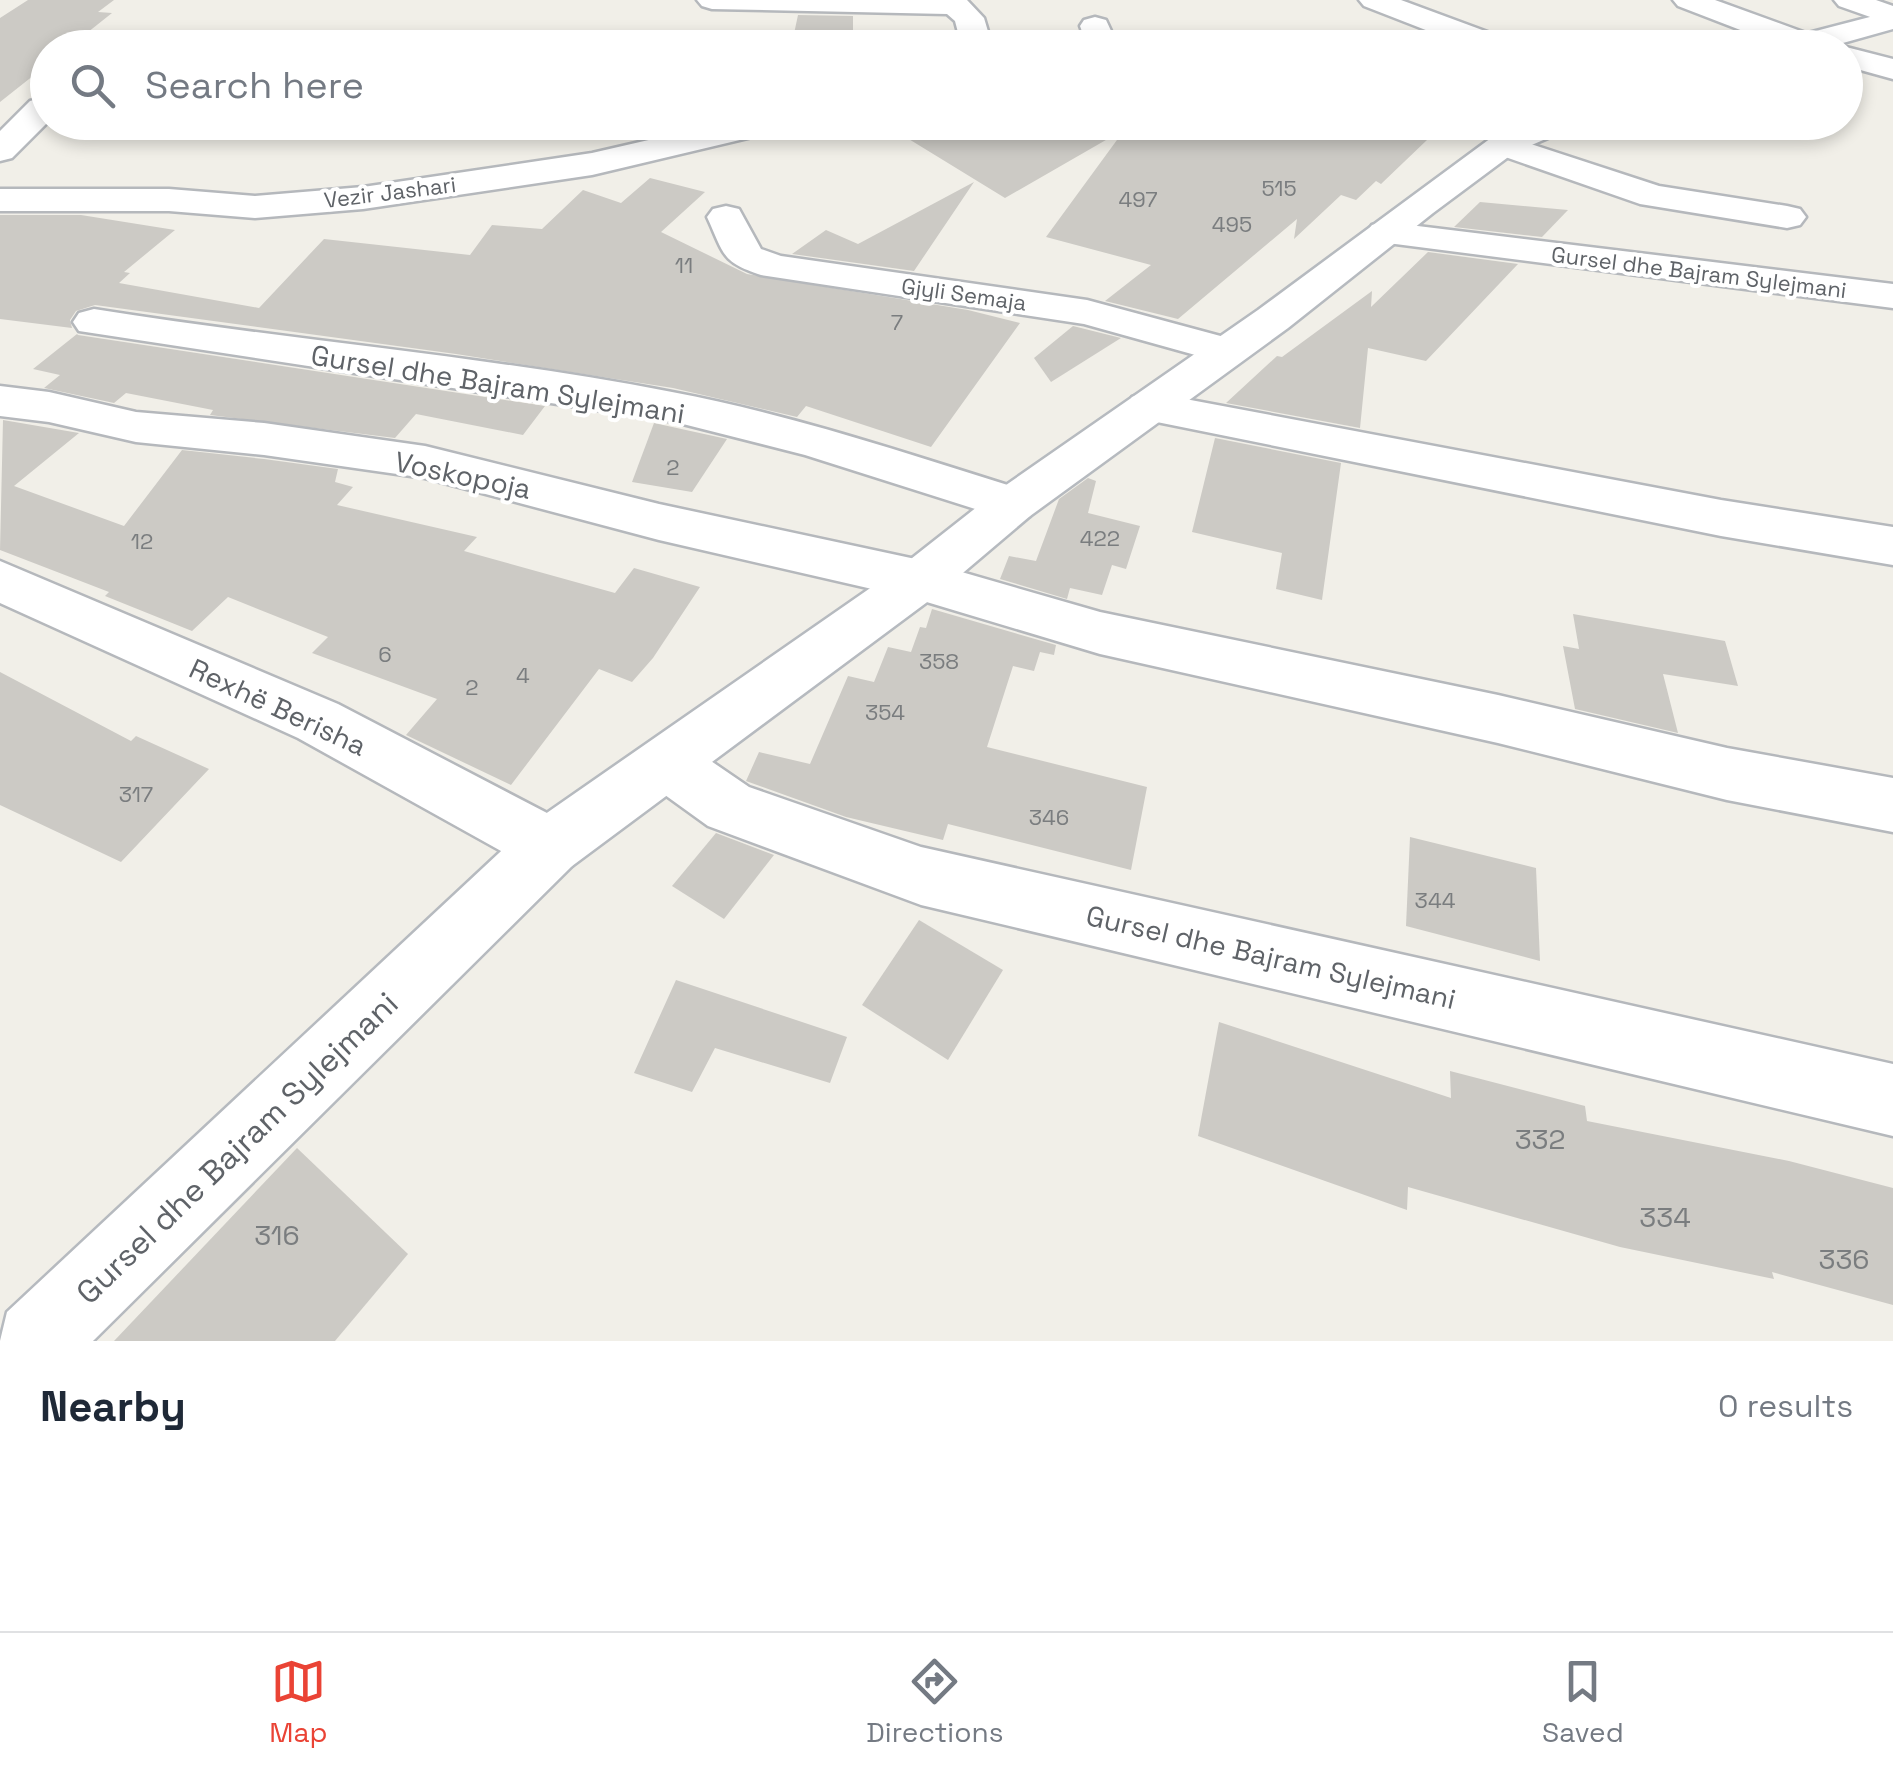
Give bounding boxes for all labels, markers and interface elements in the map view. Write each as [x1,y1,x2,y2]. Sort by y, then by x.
search box [30,30,1863,140]
icon: search [65,58,120,113]
text: Search here [145,61,364,109]
street label: Vezir Jashari [322,170,458,214]
house number: 515 [1261,174,1297,202]
house number: 497 [1118,185,1158,213]
house number: 495 [1212,210,1252,238]
street label: Gursel dhe Bajram Sylejmani [1550,240,1848,304]
house number: 11 [675,251,693,279]
street label: Gjyli Semaja [900,271,1029,317]
house number: 7 [891,308,903,336]
street label: Gursel dhe Bajram Sylejmani [308,337,688,431]
street label: Voskopoja [392,443,534,507]
house number: 2 [666,453,680,481]
house number: 422 [1080,524,1120,552]
house number: 12 [131,527,153,555]
house number: 6 [378,640,392,668]
house number: 358 [919,647,959,675]
street label: Rexhë Berisha [184,650,372,764]
house number: 4 [516,661,530,689]
house number: 2 [465,673,479,701]
house number: 354 [865,698,905,726]
house number: 317 [119,780,153,808]
house number: 346 [1029,803,1069,831]
house number: 344 [1415,886,1456,914]
street label: Gursel dhe Bajram Sylejmani [1083,897,1459,1017]
street label: Gursel dhe Bajram Sylejmani [68,984,406,1312]
house number: 332 [1515,1121,1565,1157]
house number: 334 [1639,1199,1691,1235]
house number: 316 [254,1217,300,1253]
house number: 336 [1819,1241,1869,1277]
text: Nearby [40,1380,186,1433]
text: 0 results [1718,1386,1853,1426]
tab: Map [269,1654,328,1750]
tab: Directions [866,1654,1003,1750]
tab: Saved [1542,1654,1624,1750]

